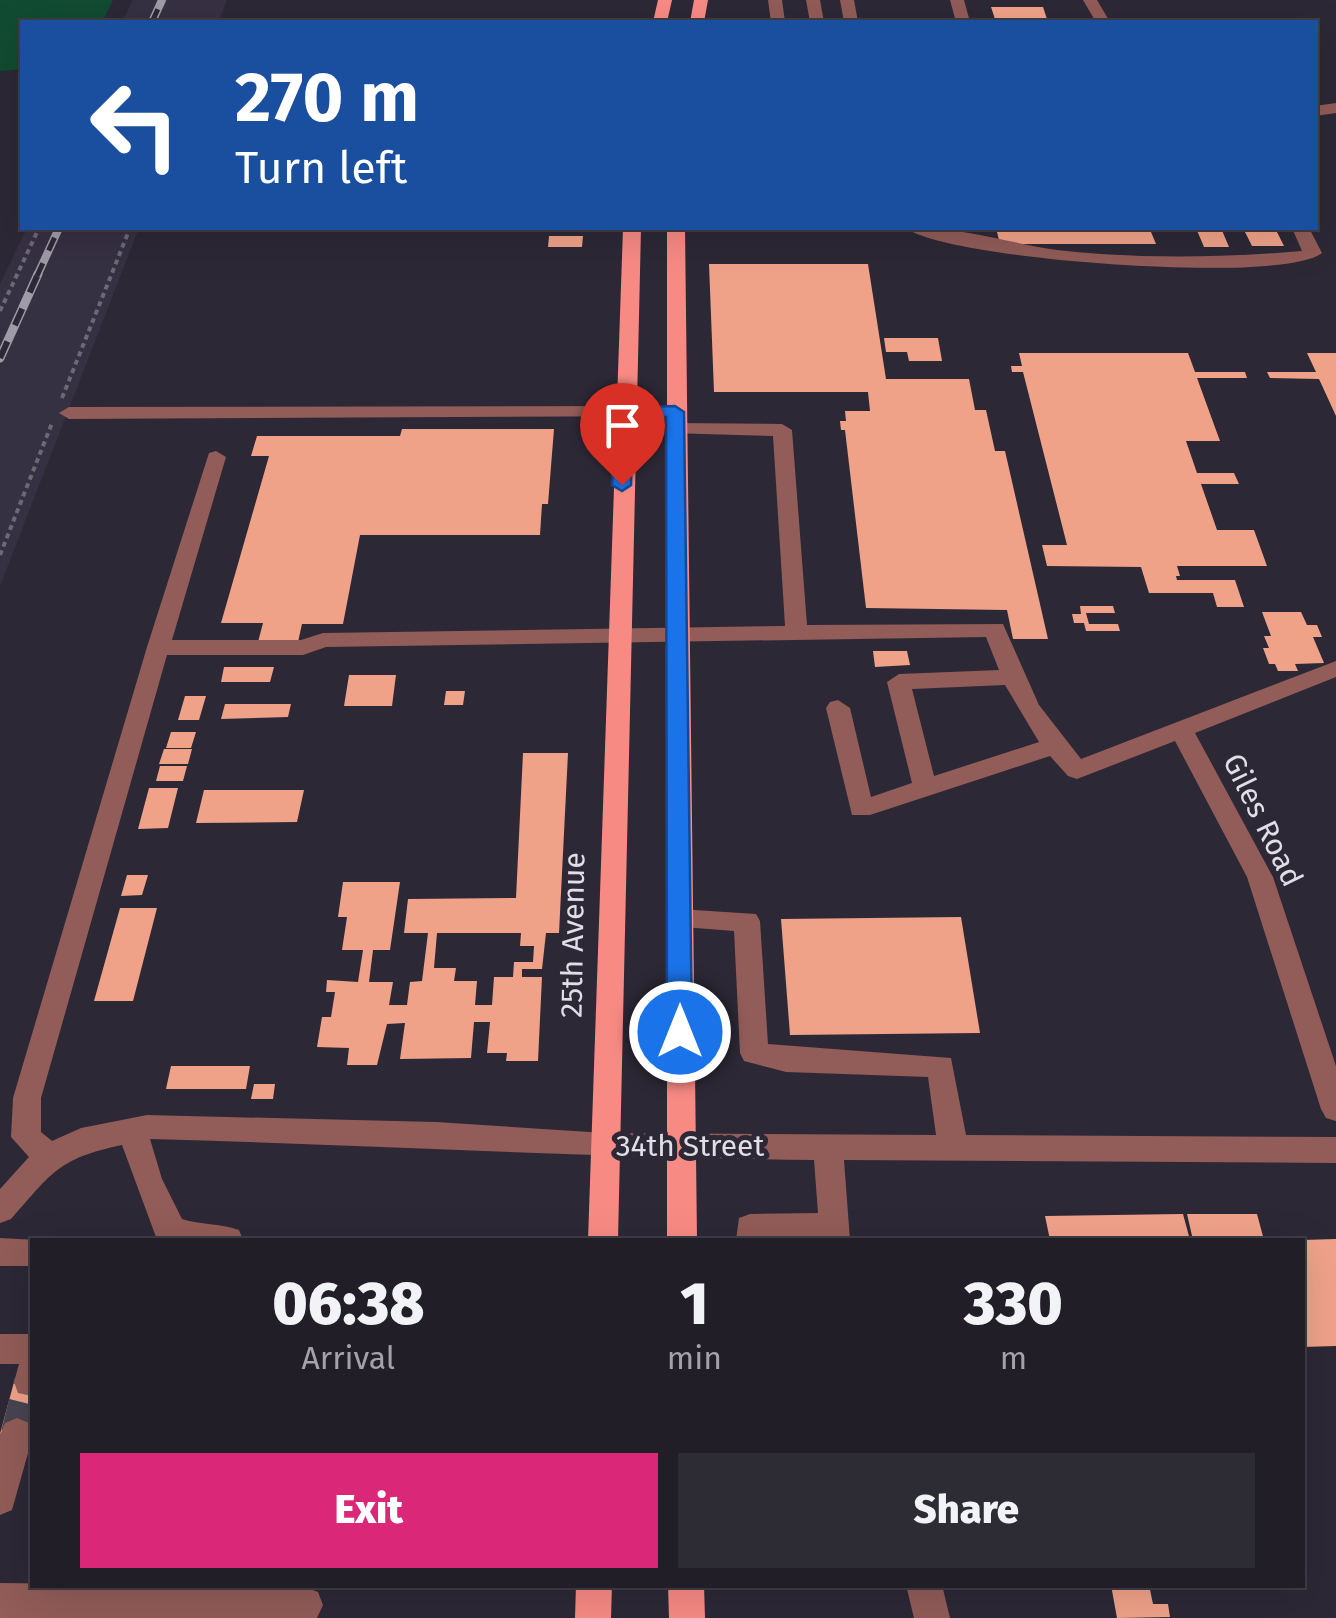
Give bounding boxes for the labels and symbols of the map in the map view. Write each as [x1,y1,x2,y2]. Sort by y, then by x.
pin [580,383,665,486]
street label: Giles Road [1215,748,1311,892]
street label: 25th Avenue [554,852,592,1018]
position arrow [628,980,732,1084]
street label: 34th Street [616,1128,764,1164]

